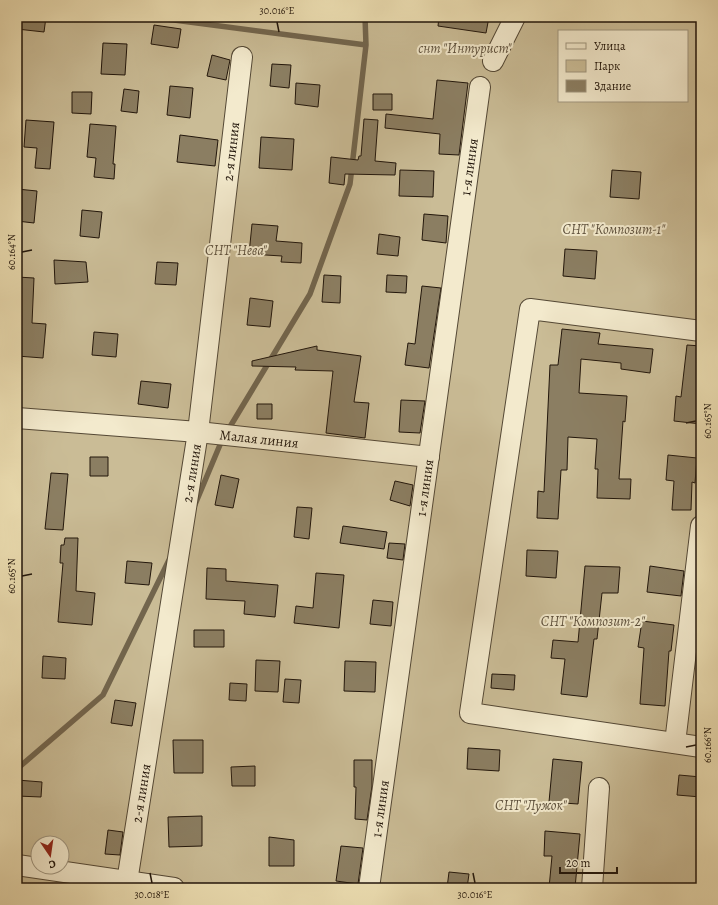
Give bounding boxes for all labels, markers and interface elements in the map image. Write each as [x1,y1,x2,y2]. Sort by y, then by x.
text: 30.016°E [260,4,295,17]
legend [558,30,688,102]
text: Улица [594,38,626,54]
park label: снт "Интурист" [418,39,513,58]
text: Парк [594,58,620,74]
text: Здание [594,78,631,94]
street label: 2-я линия [218,121,244,182]
street label: 1-я линия [456,137,483,197]
park label: СНТ "Композит-1" [563,220,666,239]
text: 60.164°N [5,234,18,270]
park label: СНТ "Нева" [205,241,268,260]
text: 60.165°N [701,403,714,439]
street label: Малая линия [219,425,300,453]
street label: 2-я линия [178,442,206,504]
street label: 1-я линия [412,458,438,518]
text: 60.165°N [5,558,18,594]
park label: СНТ "Композит-2" [541,612,646,631]
text: 60.166°N [701,727,714,763]
street label: 2-я линия [127,762,156,824]
street label: 1-я линия [367,779,394,839]
park label: СНТ "Лужок" [495,796,568,815]
north arrow [30,835,70,875]
scale bar [560,849,617,875]
text: 20 m [566,855,590,871]
text: С [47,856,57,872]
text: 30.018°E [134,888,170,901]
text: 30.016°E [458,888,493,901]

